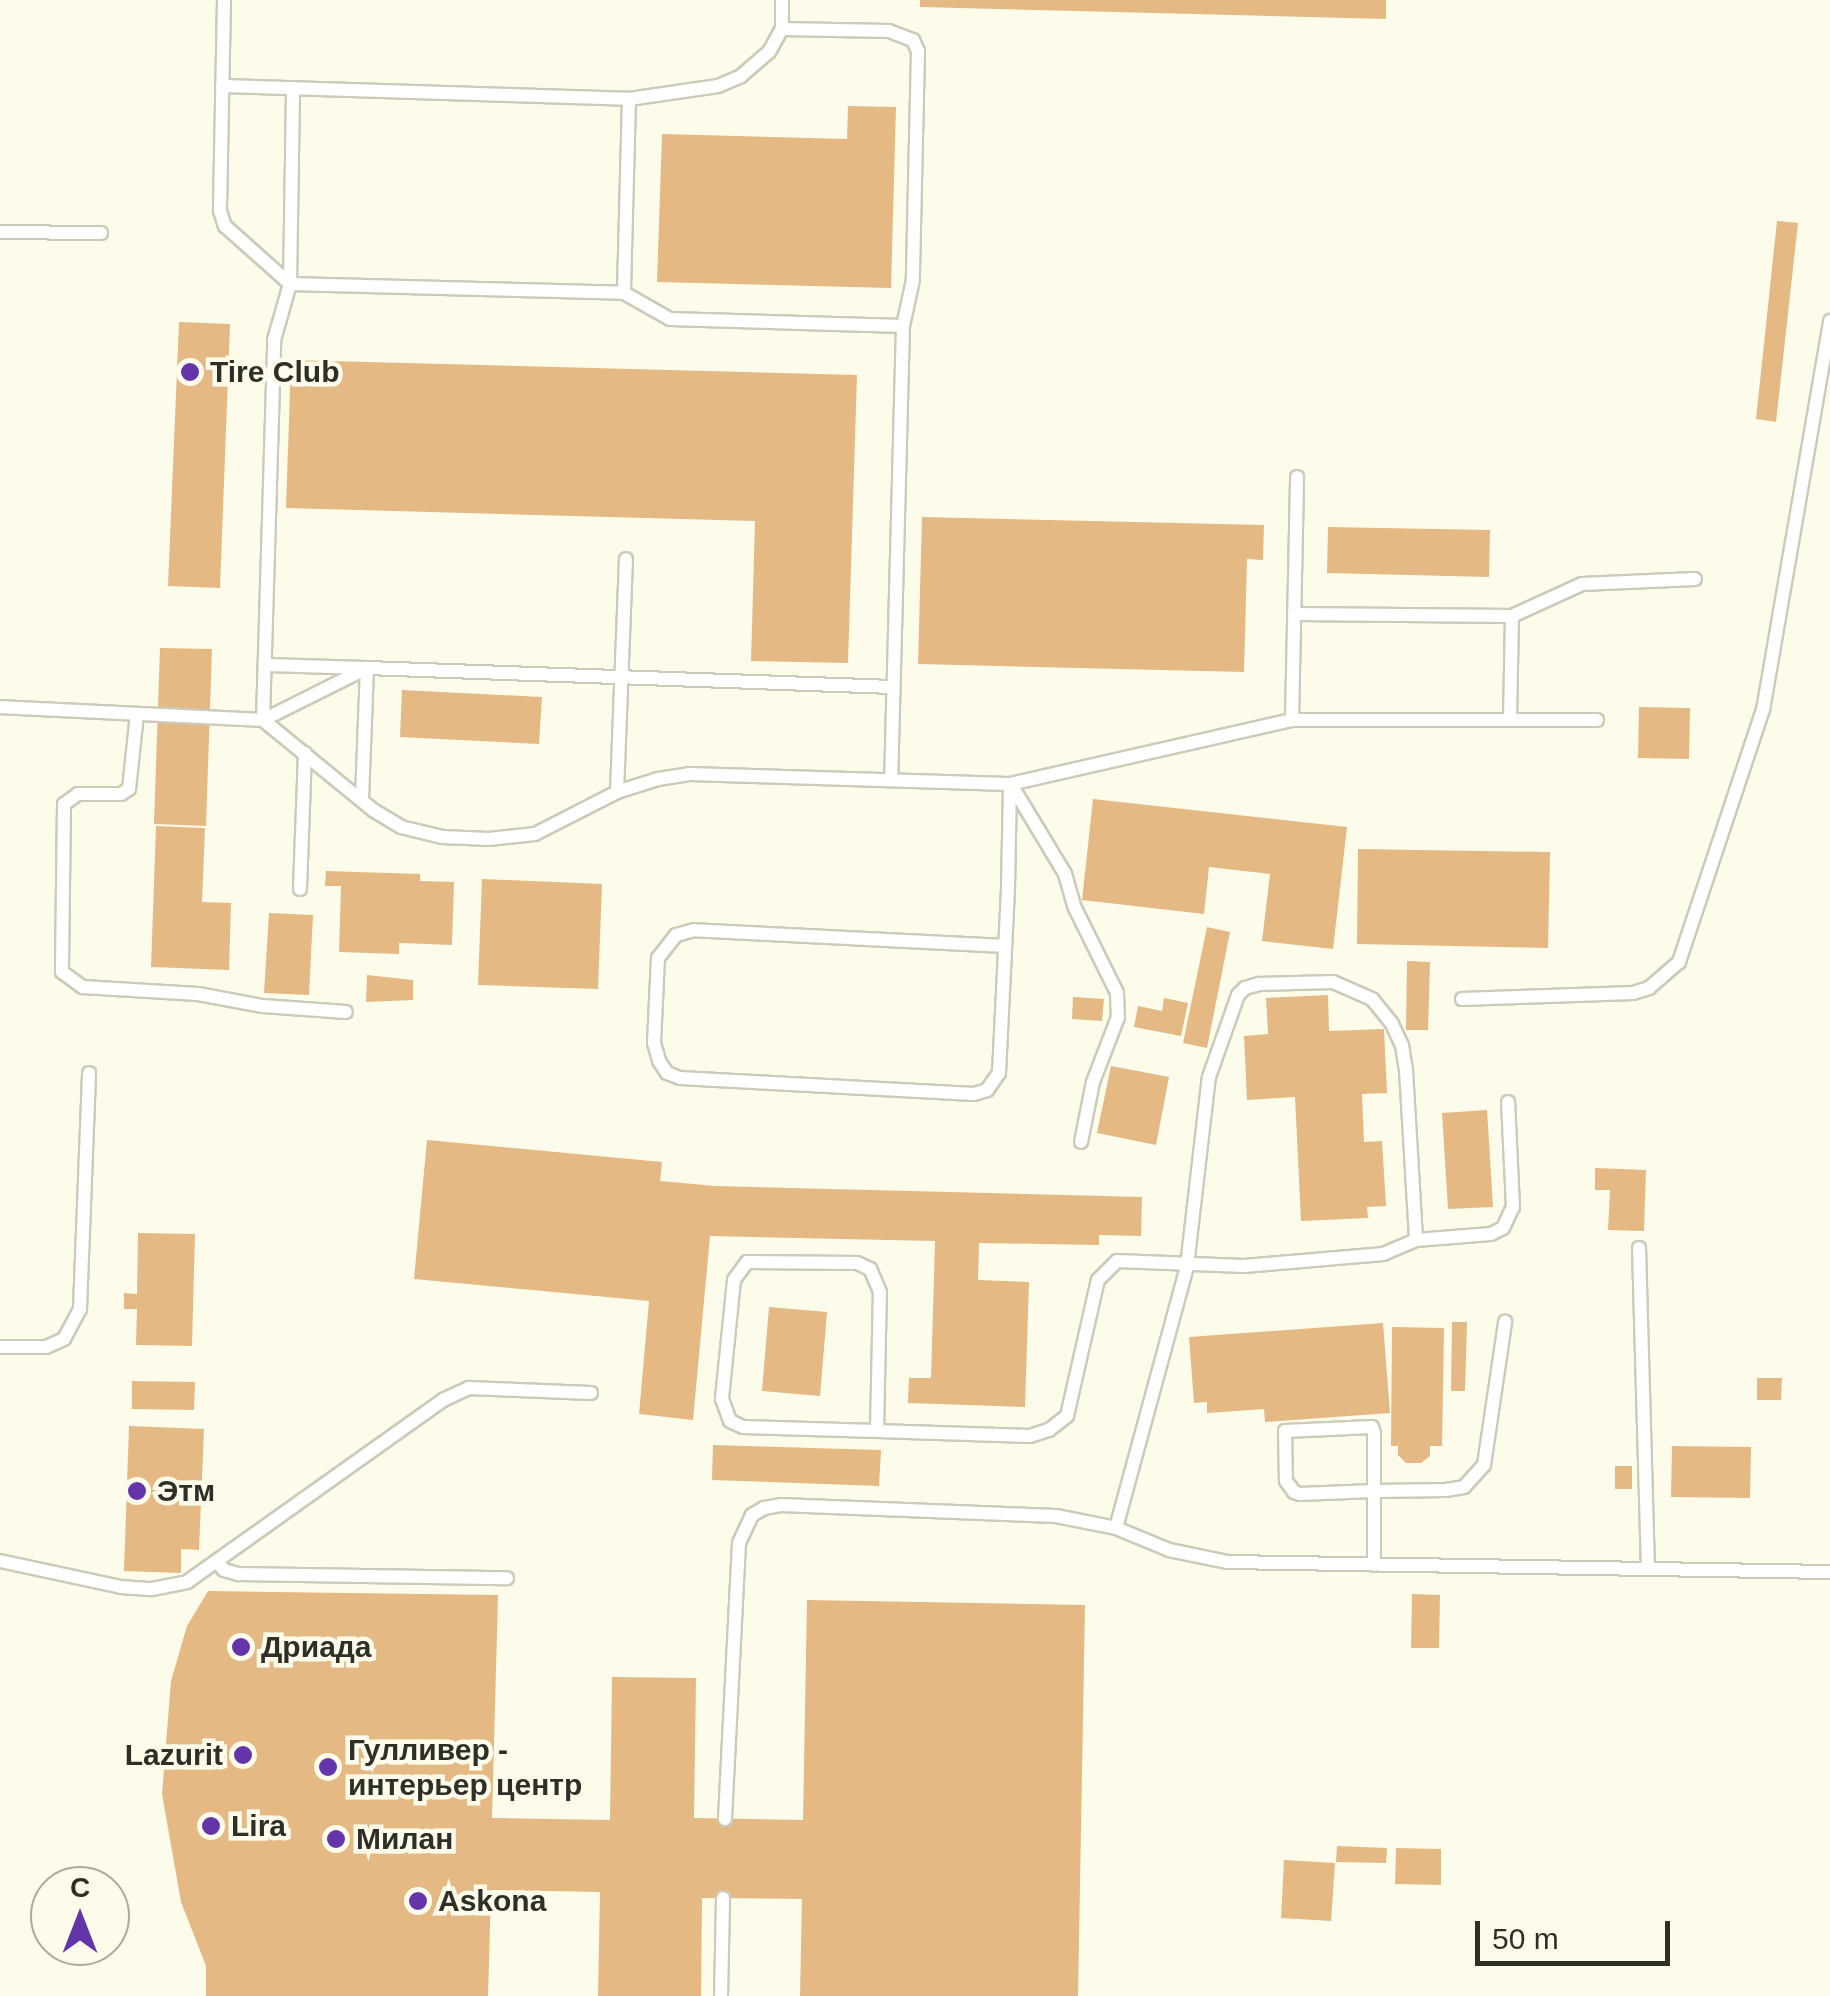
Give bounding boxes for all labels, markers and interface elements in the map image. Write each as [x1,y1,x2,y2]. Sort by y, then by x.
place label: Tire Club [210,354,339,390]
marker: Tire Club [179,361,201,383]
place label: Этм [157,1473,215,1509]
marker: Этм [126,1480,148,1502]
place label: Дриада [261,1629,372,1665]
marker: Дриада [230,1636,252,1658]
place label: Гулливер - интерьер центр [348,1732,582,1802]
place label: Lazurit [125,1737,223,1773]
marker: Lazurit [232,1744,254,1766]
marker: Гулливер - интерьер центр [317,1756,339,1778]
place label: Lira [231,1808,286,1844]
marker: Lira [200,1815,222,1837]
place label: Милан [356,1821,453,1857]
marker: Милан [325,1828,347,1850]
north arrow [30,1866,130,1966]
text: С [70,1872,90,1903]
place label: Askona [438,1883,546,1919]
marker: Askona [407,1890,429,1912]
scale bar [1480,1901,1675,1963]
text: 50 m [1492,1922,1559,1955]

